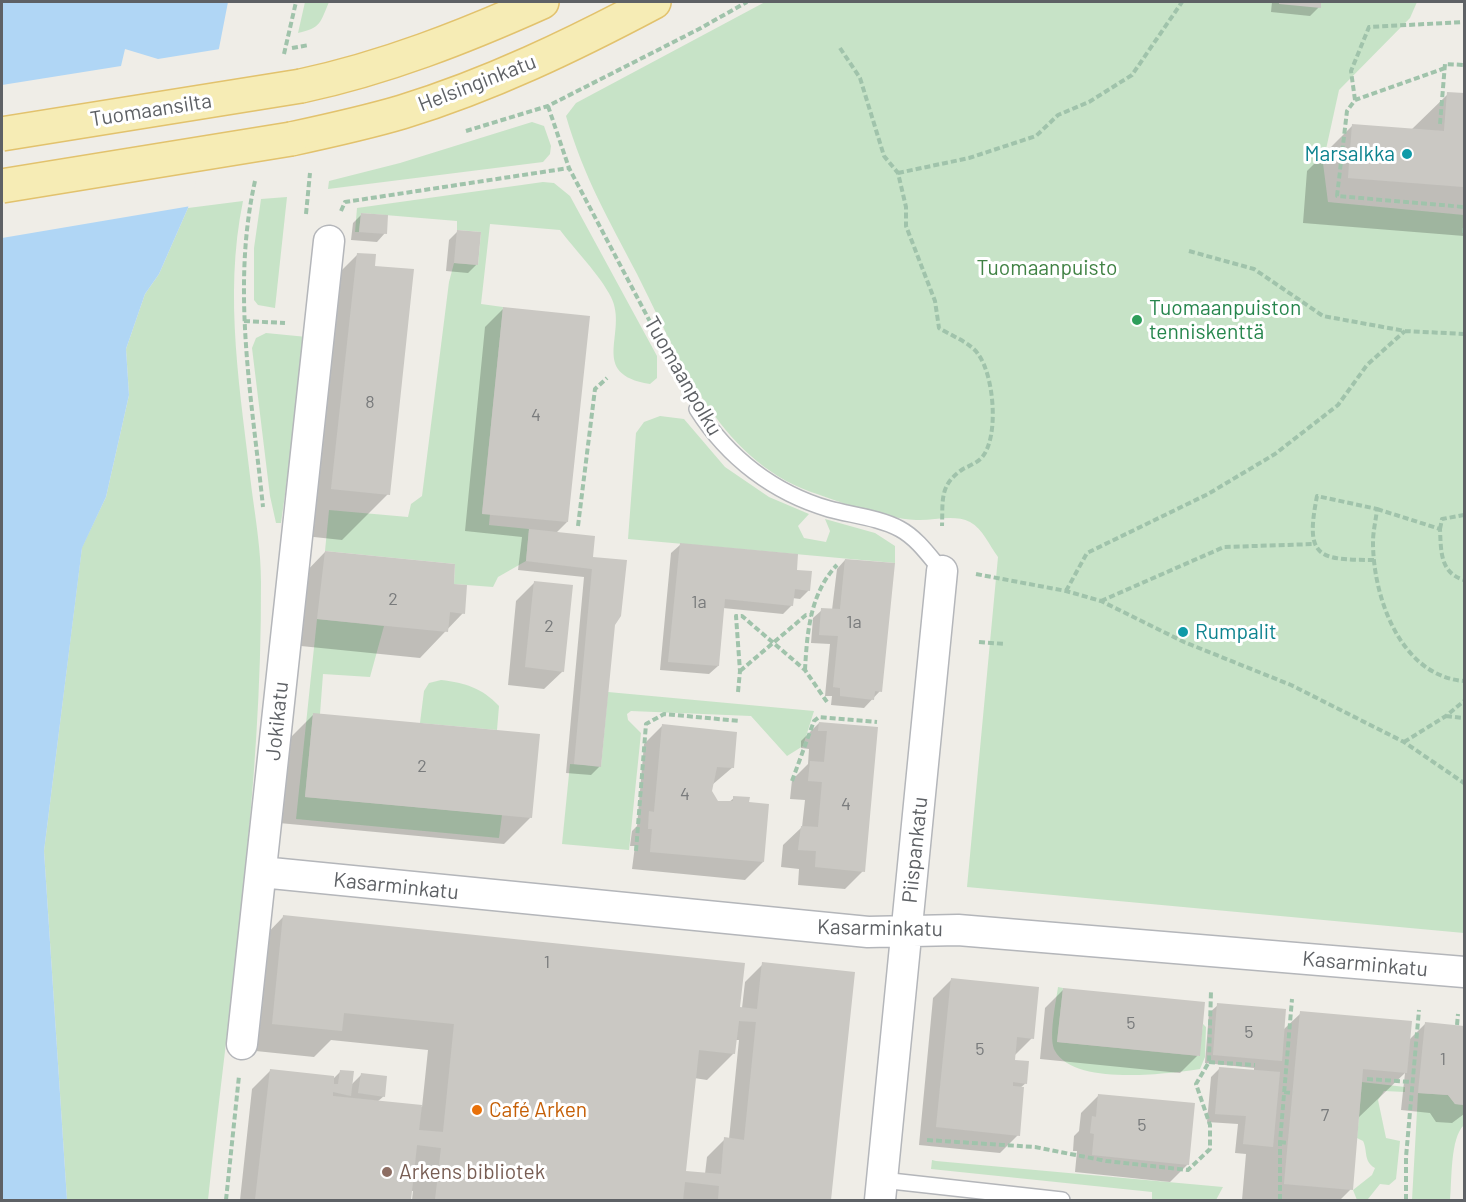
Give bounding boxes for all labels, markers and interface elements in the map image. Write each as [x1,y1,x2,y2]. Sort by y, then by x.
street label: Helsinginkatu [414,49,540,117]
street label: Tuomaansilta [89,88,213,132]
place label: Marsalkka [1304,141,1395,167]
marker: Marsalkka [1400,147,1414,161]
park label: Tuomaanpuisto [977,255,1117,281]
place label: Tuomaanpuiston tenniskenttä [1149,295,1301,345]
street label: Tuomaanpolku [639,312,727,440]
marker: Tuomaanpuiston tenniskenttä [1130,313,1144,327]
house number: 8 [365,391,375,413]
house number: 4 [531,404,541,426]
house number: 2 [388,588,398,610]
house number: 1a [691,591,707,613]
house number: 1a [846,611,862,633]
house number: 2 [544,615,554,637]
place label: Rumpalit [1195,619,1277,645]
marker: Rumpalit [1176,625,1190,639]
street label: Jokikatu [260,680,294,762]
house number: 2 [417,755,427,777]
house number: 4 [680,783,690,805]
house number: 4 [841,793,851,815]
street label: Piispankatu [897,796,933,904]
street label: Kasarminkatu [332,867,460,905]
street label: Kasarminkatu [817,914,943,942]
street label: Kasarminkatu [1301,946,1429,982]
house number: 1 [544,951,550,973]
house number: 5 [1126,1012,1136,1034]
house number: 5 [1244,1021,1254,1043]
house number: 5 [975,1038,985,1060]
house number: 1 [1440,1048,1446,1070]
place label: Café Arken [489,1097,587,1123]
marker: Café Arken [470,1103,484,1117]
house number: 7 [1321,1104,1329,1126]
house number: 5 [1137,1114,1147,1136]
place label: Arkens bibliotek [399,1159,545,1185]
marker: Arkens bibliotek [380,1165,394,1179]

